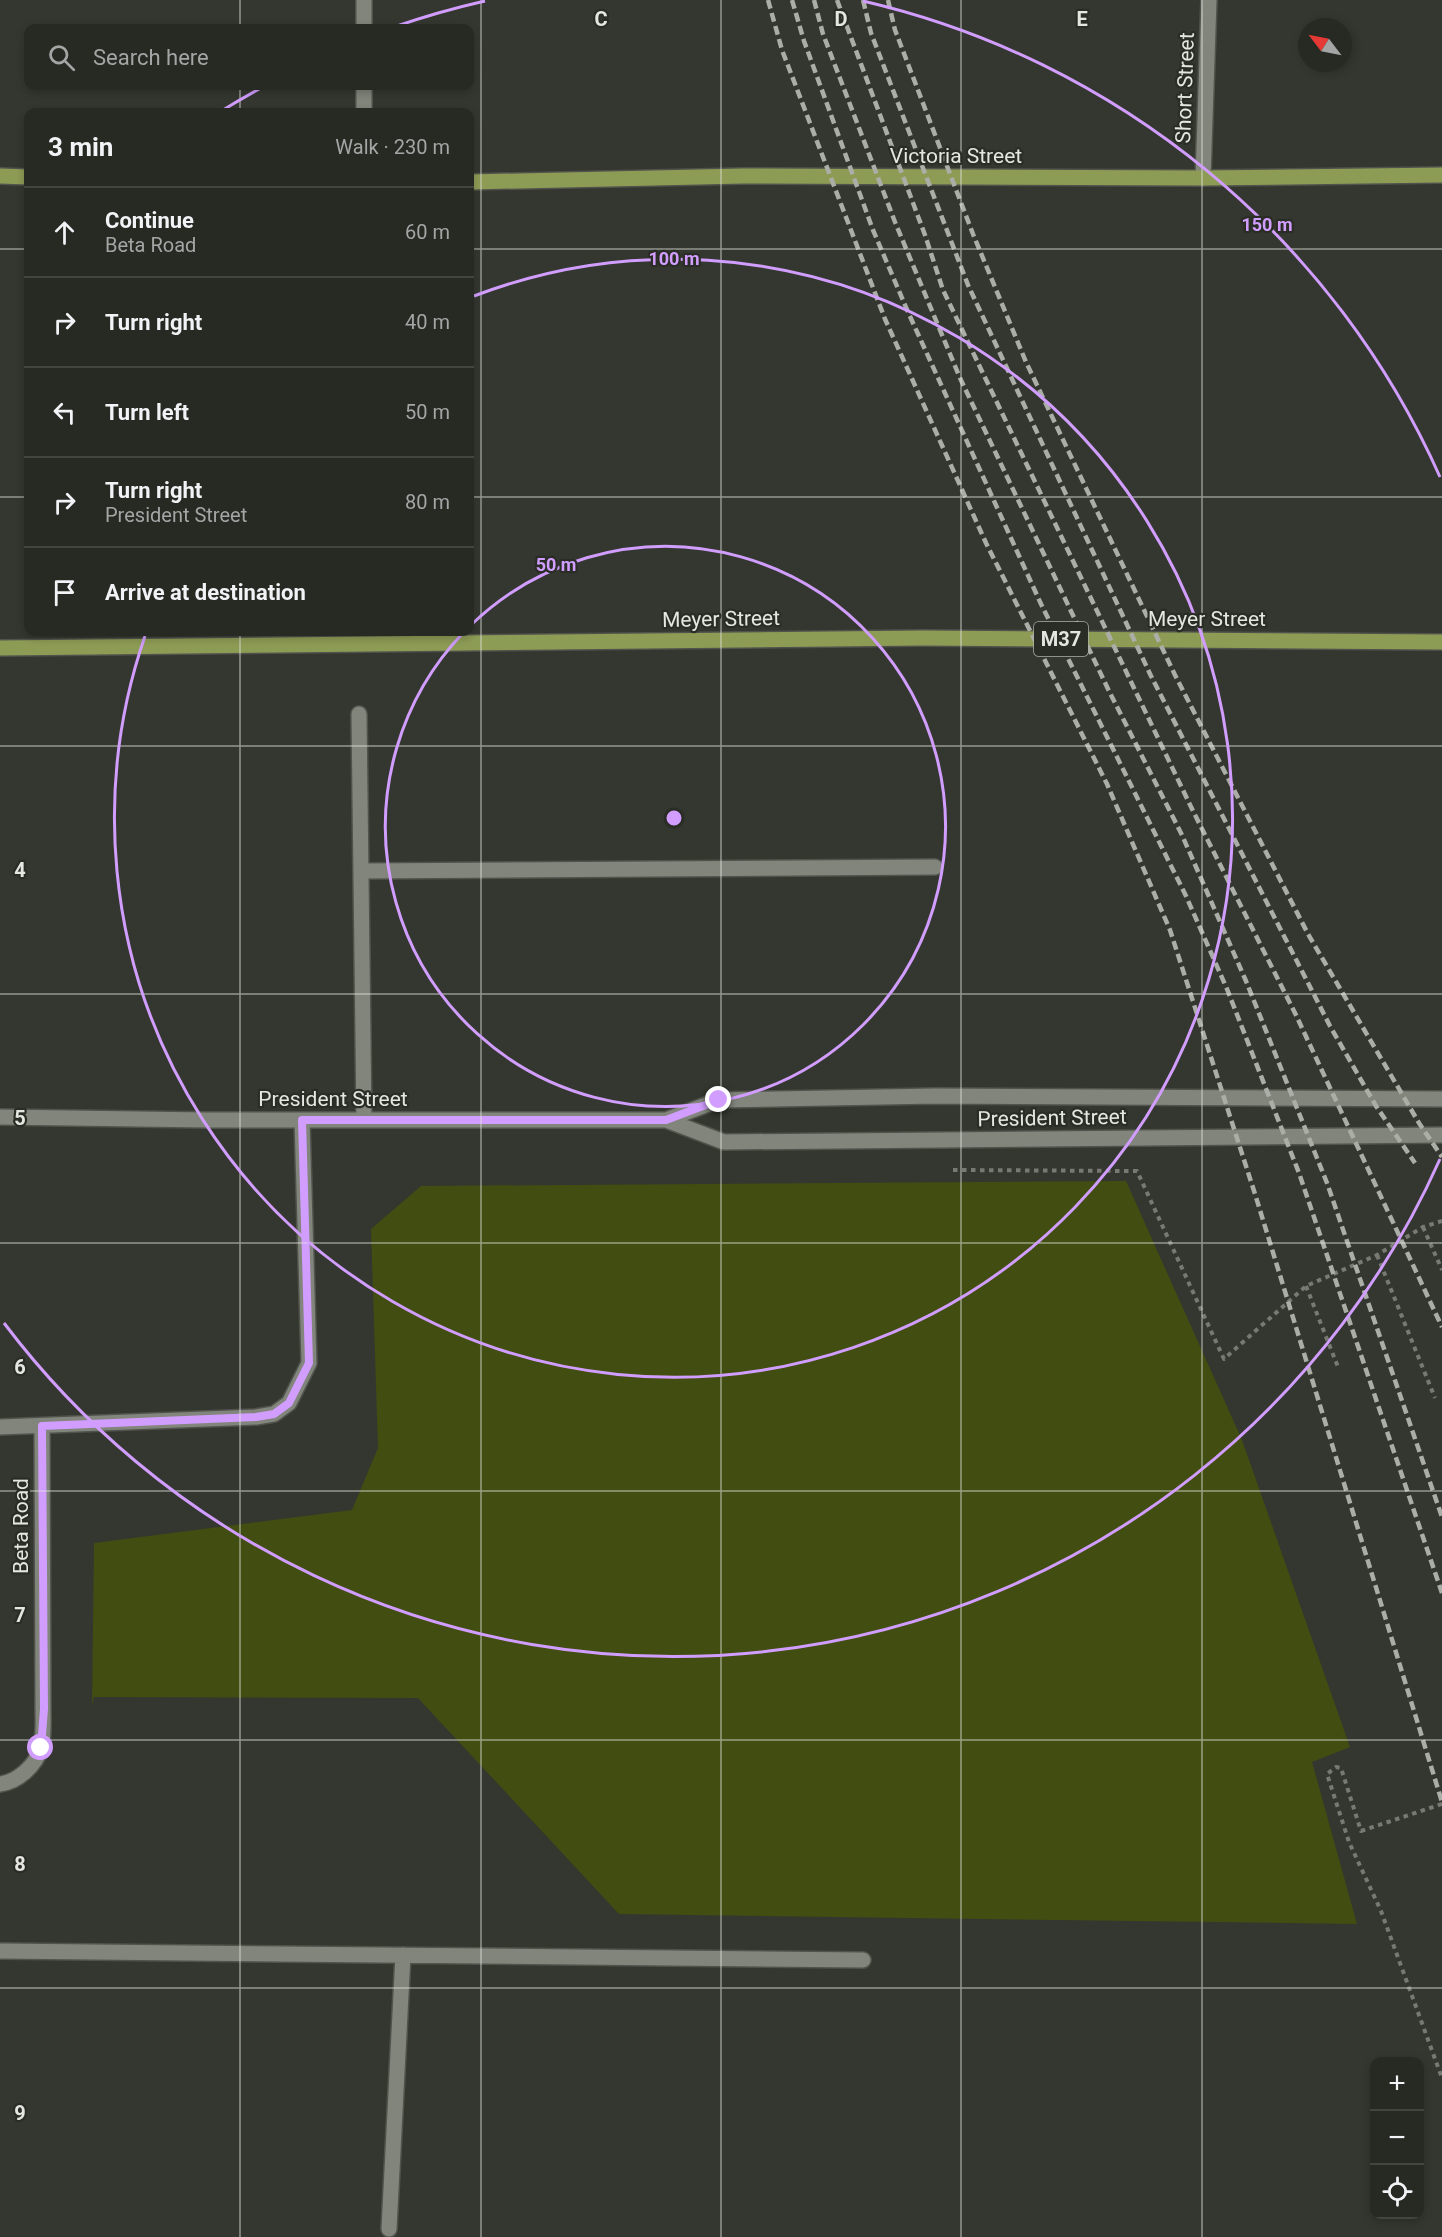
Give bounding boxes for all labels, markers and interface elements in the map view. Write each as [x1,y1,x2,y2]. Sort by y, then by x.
text: C [594,7,608,31]
text: D [835,7,848,31]
text: E [1076,7,1088,31]
north arrow [1298,18,1352,72]
search box [24,24,474,90]
street label: Short Street [1171,32,1199,144]
icon: search [45,41,78,74]
text: Search here [93,45,209,70]
text: 3 min [48,132,113,162]
text: Walk · 230 m [335,135,450,159]
street label: Victoria Street [890,144,1022,168]
text: Continue [105,208,194,233]
text: 150 m [1241,214,1293,235]
icon: ahead [48,216,81,249]
text: 60 m [405,220,450,244]
text: Beta Road [105,233,196,257]
text: 100 m [648,248,700,269]
icon: right [48,306,81,339]
text: Turn right [105,310,202,335]
text: 40 m [405,310,450,334]
icon: left [48,396,81,429]
text: Turn left [105,400,189,425]
text: 50 m [405,400,450,424]
text: Turn right [105,478,202,503]
icon: right [48,486,81,519]
text: 80 m [405,490,450,514]
text: President Street [105,503,247,527]
text: 50 m [536,554,576,575]
icon: arrive [48,576,81,609]
text: Arrive at destination [105,580,306,605]
street label: Meyer Street [662,606,780,632]
street label: Meyer Street [1148,607,1266,631]
road number: M37 [1034,622,1088,656]
centre of rings [664,808,684,828]
text: 4 [14,858,26,882]
route end [705,1086,731,1112]
street label: President Street [258,1087,408,1111]
street label: President Street [977,1105,1127,1131]
text: 5 [14,1106,26,1130]
text: 6 [14,1355,26,1379]
street label: Beta Road [9,1478,33,1574]
text: 7 [14,1603,26,1627]
route start [27,1734,53,1760]
text: 8 [14,1852,26,1876]
map controls [1370,2057,1424,2219]
button: + [1370,2057,1424,2111]
text: 9 [14,2101,26,2125]
button: − [1370,2111,1424,2165]
button: locate [1370,2165,1424,2219]

